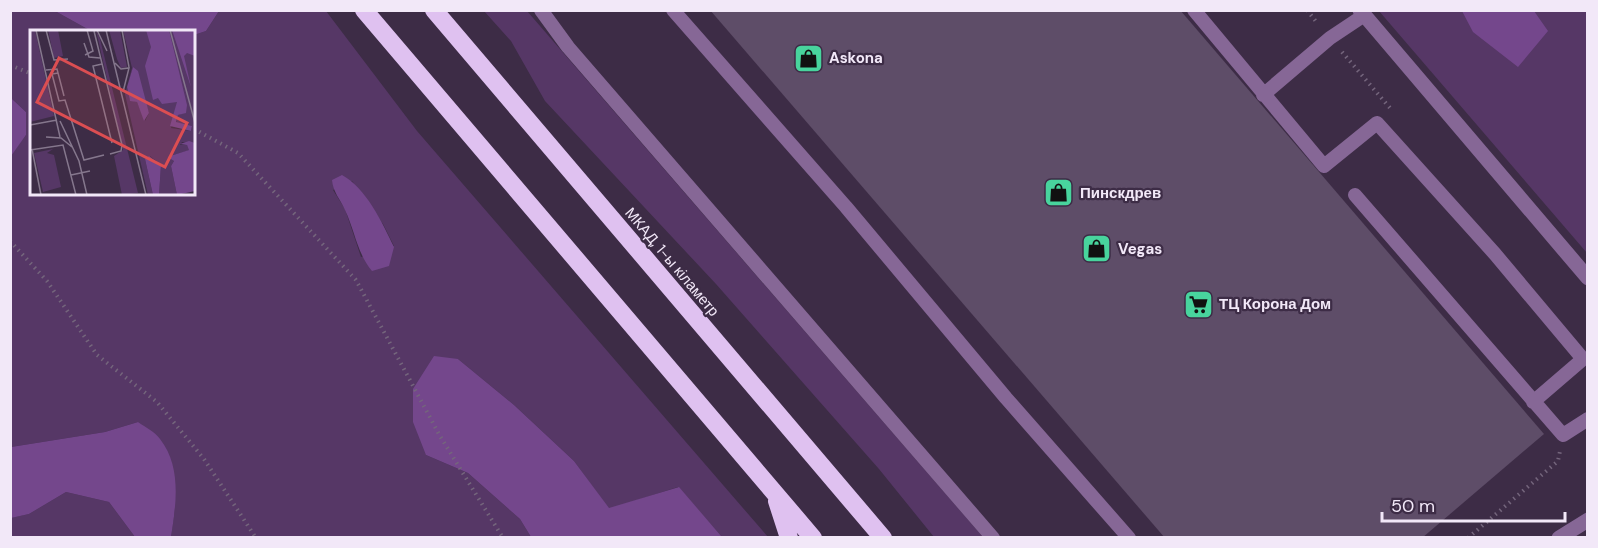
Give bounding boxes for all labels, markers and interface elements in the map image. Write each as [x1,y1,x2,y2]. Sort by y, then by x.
inset map [30,30,195,195]
shop icon: Askona [792,42,824,74]
place label: Askona [829,48,883,68]
shop icon: Пинскдрев [1043,177,1075,209]
place label: Пинскдрев [1080,183,1161,203]
street label: МКАД, 1-ы кіламетр [620,203,724,321]
shop icon: Vegas [1081,233,1113,265]
place label: Vegas [1118,239,1162,259]
supermarket icon: ТЦ Корона Дом [1182,288,1214,320]
place label: ТЦ Корона Дом [1219,294,1331,314]
scale bar [1382,485,1565,523]
text: 50 m [1391,494,1435,518]

